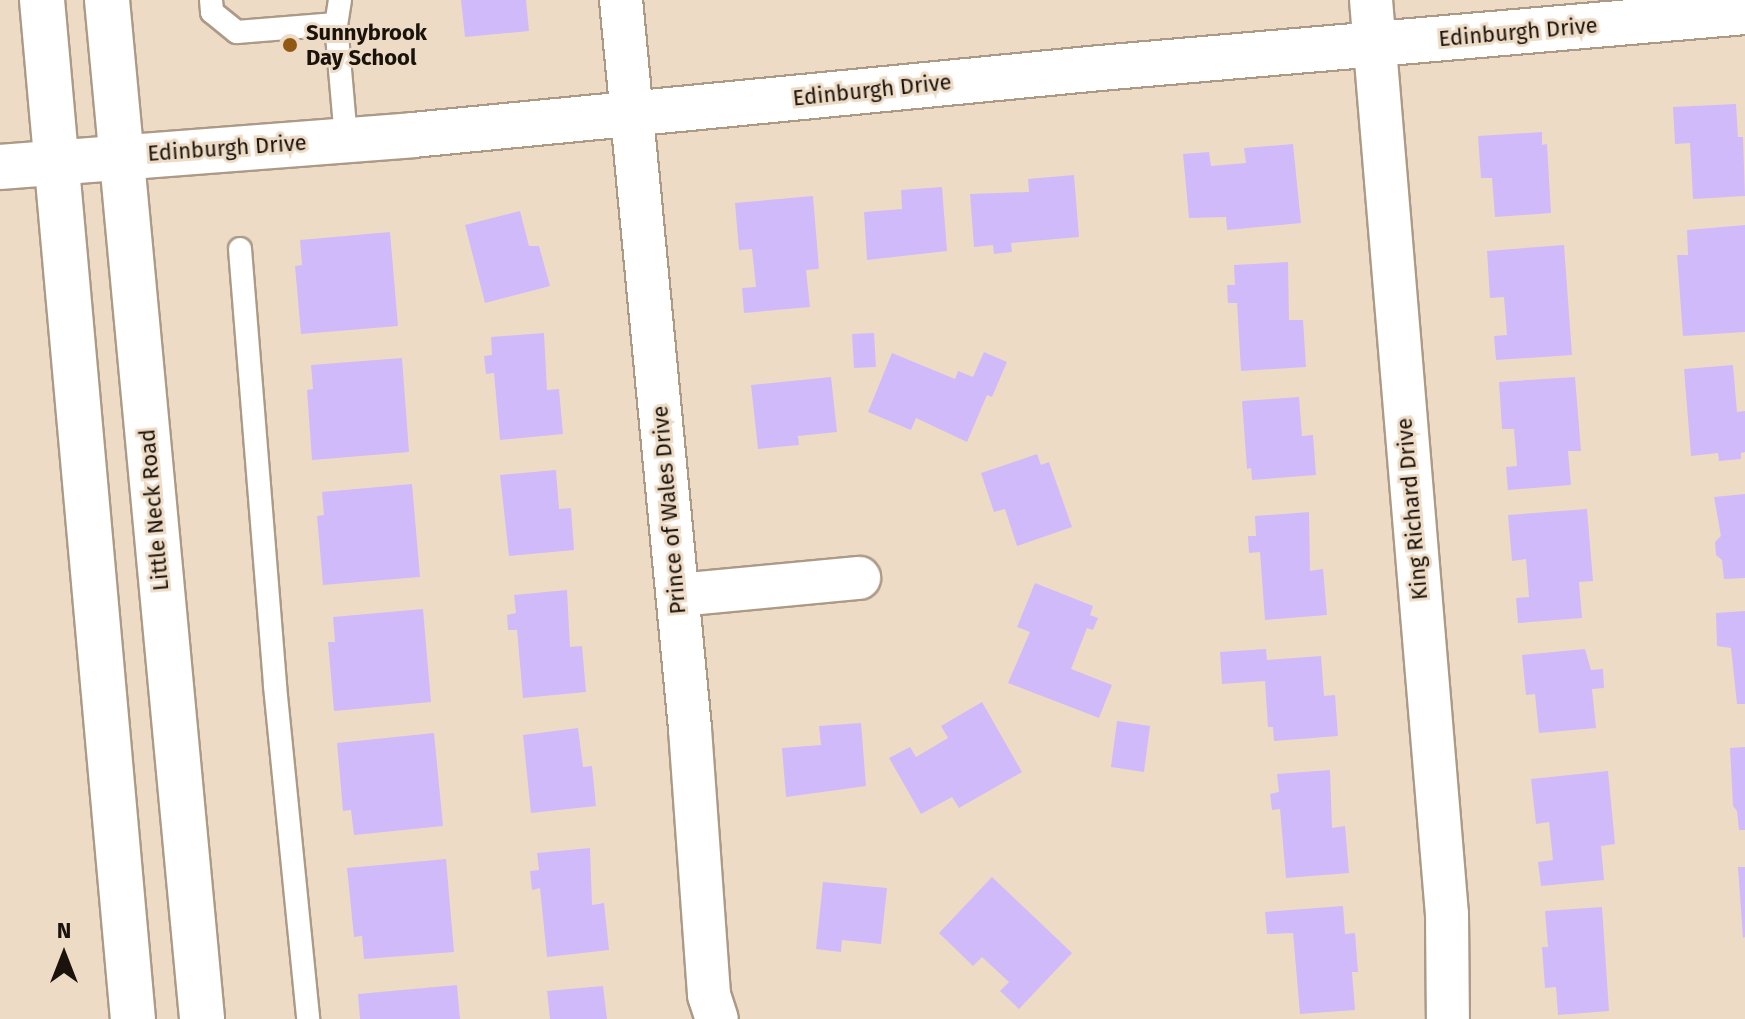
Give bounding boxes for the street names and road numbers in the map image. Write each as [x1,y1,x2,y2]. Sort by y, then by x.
street label: Edinburgh Drive [1437,12,1599,52]
street label: Edinburgh Drive [791,69,953,111]
street label: Edinburgh Drive [147,129,307,167]
street label: Prince of Wales Drive [647,405,691,615]
street label: King Richard Drive [1391,417,1433,601]
street label: Little Neck Road [134,428,174,592]

